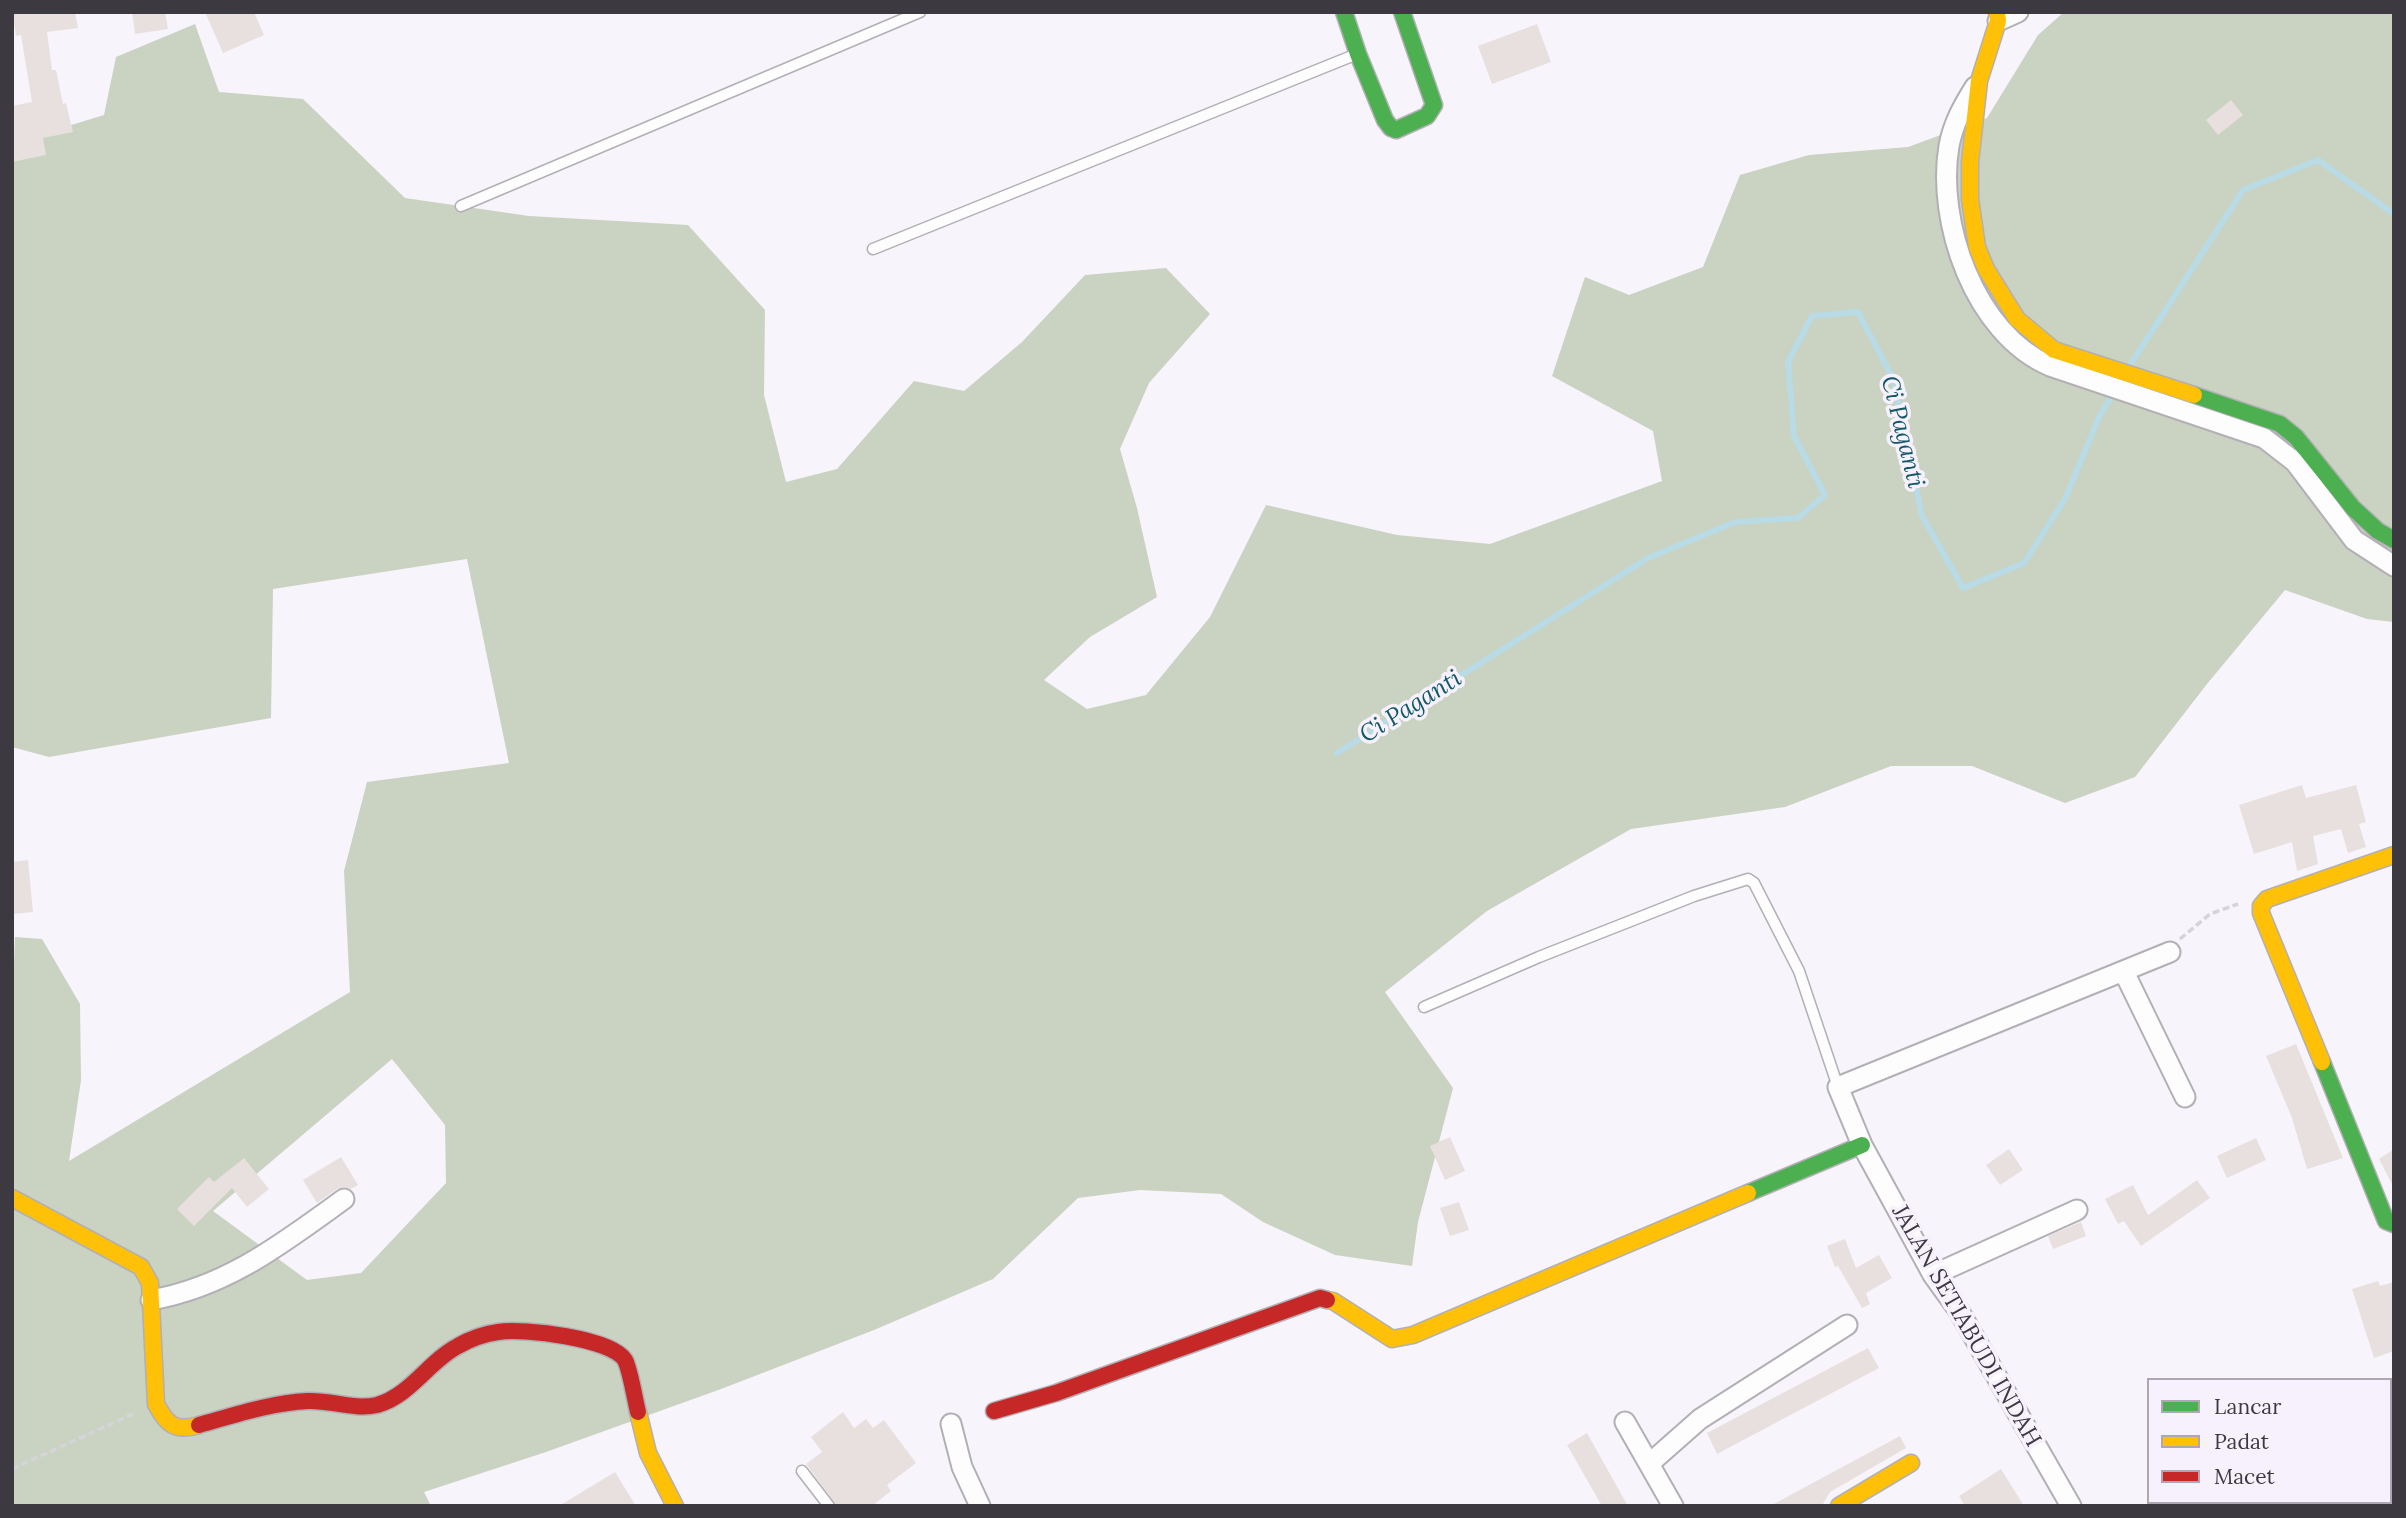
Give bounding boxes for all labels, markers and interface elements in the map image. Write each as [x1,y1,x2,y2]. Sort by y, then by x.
water label: Ci Paganti [1874,373,1930,491]
water label: Ci Paganti [1355,664,1467,750]
street label: JALAN SETIABUDI INDAH [1885,1200,2047,1452]
legend [2147,1378,2392,1504]
text: Lancar [2214,1393,2281,1420]
text: Padat [2214,1428,2269,1455]
text: Macet [2214,1463,2275,1490]

